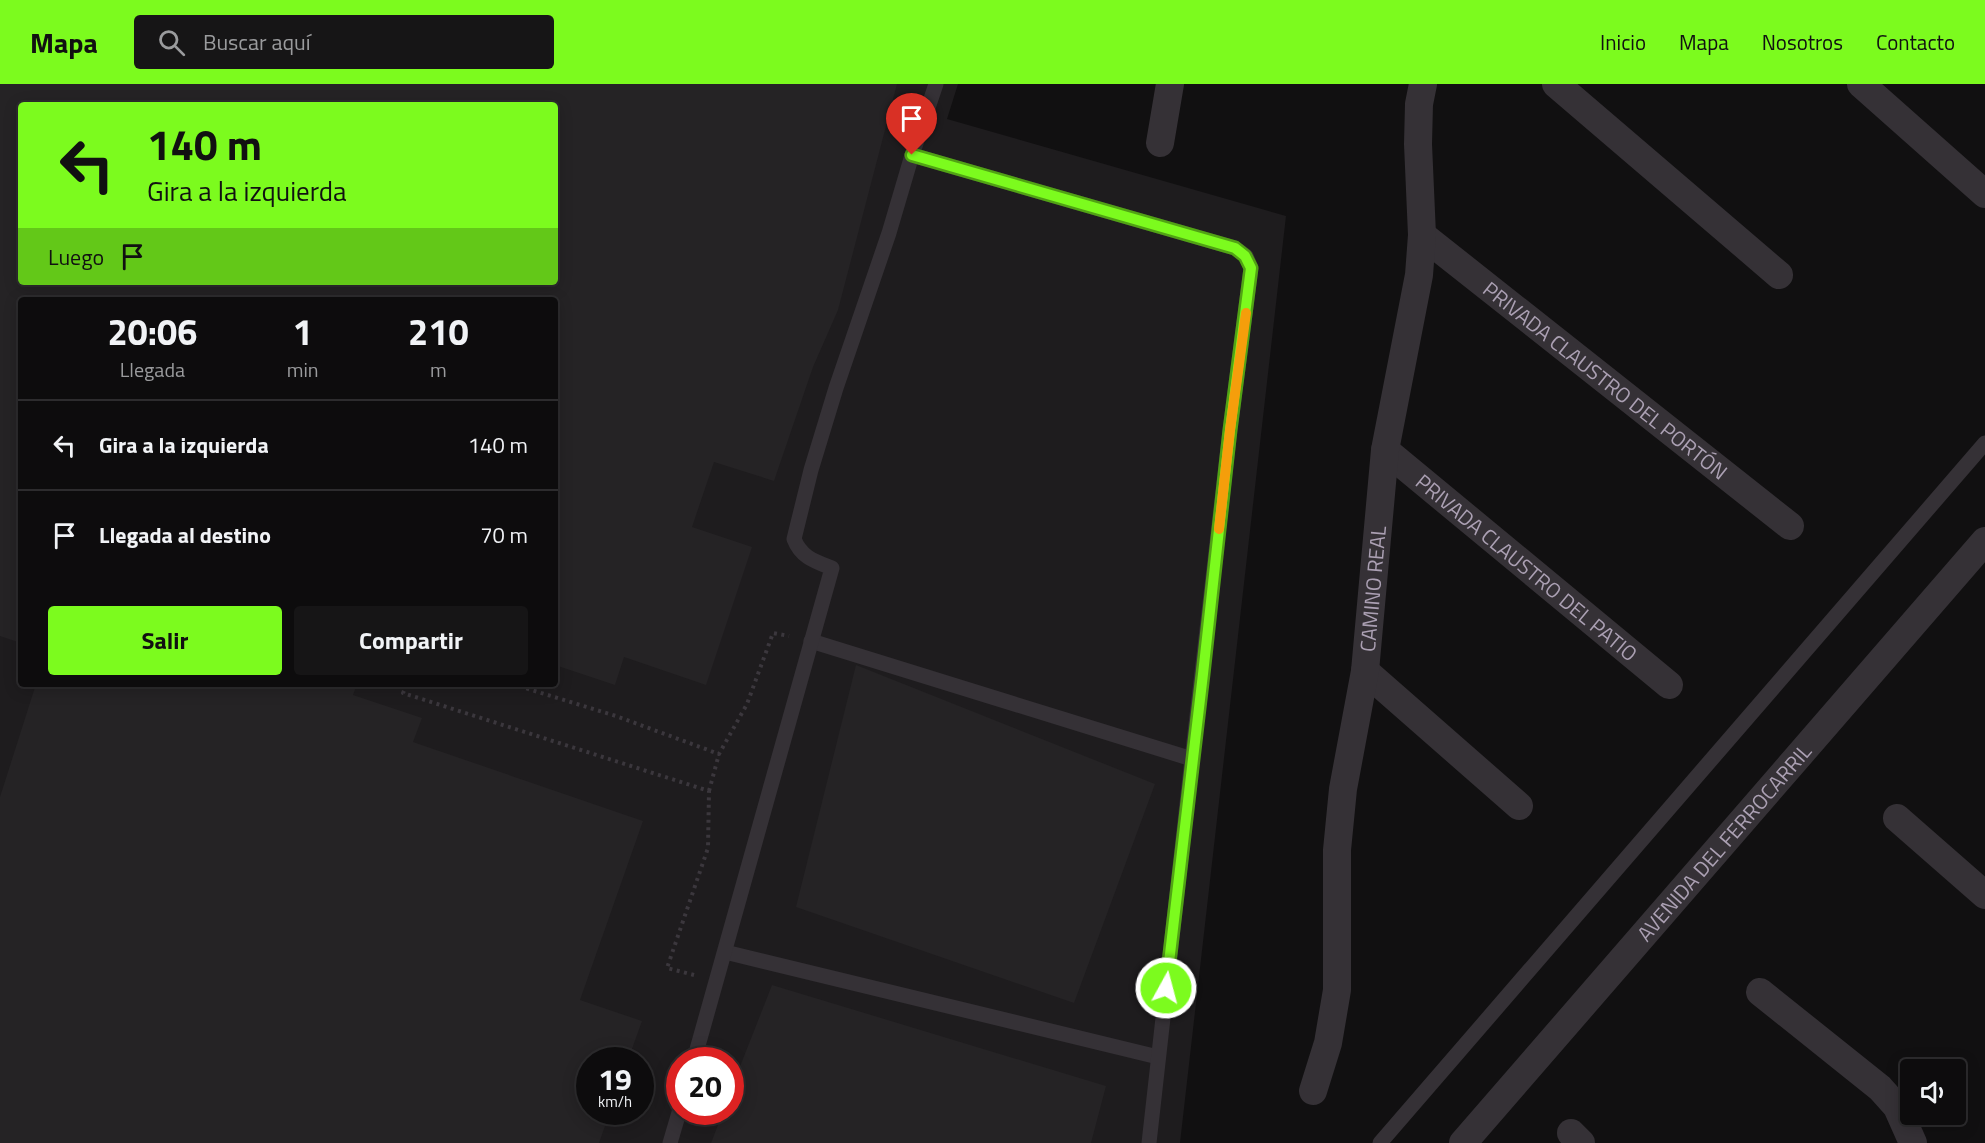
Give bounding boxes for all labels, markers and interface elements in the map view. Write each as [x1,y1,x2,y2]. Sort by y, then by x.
search box [134,15,554,69]
text: Mapa [30,21,98,64]
text: Buscar aquí [203,25,311,59]
icon: search [155,26,188,59]
text: Inicio [1600,26,1646,58]
text: Mapa [1679,26,1729,58]
text: Nosotros [1762,26,1843,58]
text: Contacto [1876,26,1955,58]
pin [886,93,937,155]
icon: arrive [895,102,928,135]
text: 140 m [147,112,262,176]
icon: left [48,126,126,204]
text: Gira a la izquierda [147,170,347,211]
text: Luego [48,240,104,274]
icon: arrive [116,240,149,273]
street label: PRIVADA CLAUSTRO DEL PORTÓN [1476,273,1735,487]
text: 20:06 [107,304,197,359]
text: 1 [293,304,313,359]
text: 210 [408,304,469,359]
text: Llegada [120,354,185,385]
text: min [287,354,319,385]
text: m [430,354,447,385]
text: Gira a la izquierda [99,428,269,462]
text: 140 m [468,428,528,462]
icon: left [48,429,81,462]
street label: PRIVADA CLAUSTRO DEL PATIO [1409,466,1645,669]
text: Llegada al destino [99,518,271,552]
text: 70 m [480,518,528,552]
icon: arrive [48,519,81,552]
street label: CAMINO REAL [1351,524,1394,653]
button: Salir [48,606,282,675]
button: Compartir [294,606,528,675]
street label: AVENIDA DEL FERROCARRIL [1629,736,1819,948]
position arrow [1134,956,1198,1020]
speed limit sign: 20 [666,1047,744,1125]
text: 19 [598,1056,632,1102]
map controls [1900,1059,1966,1125]
button: sound [1900,1059,1966,1125]
text: km/h [598,1090,632,1113]

